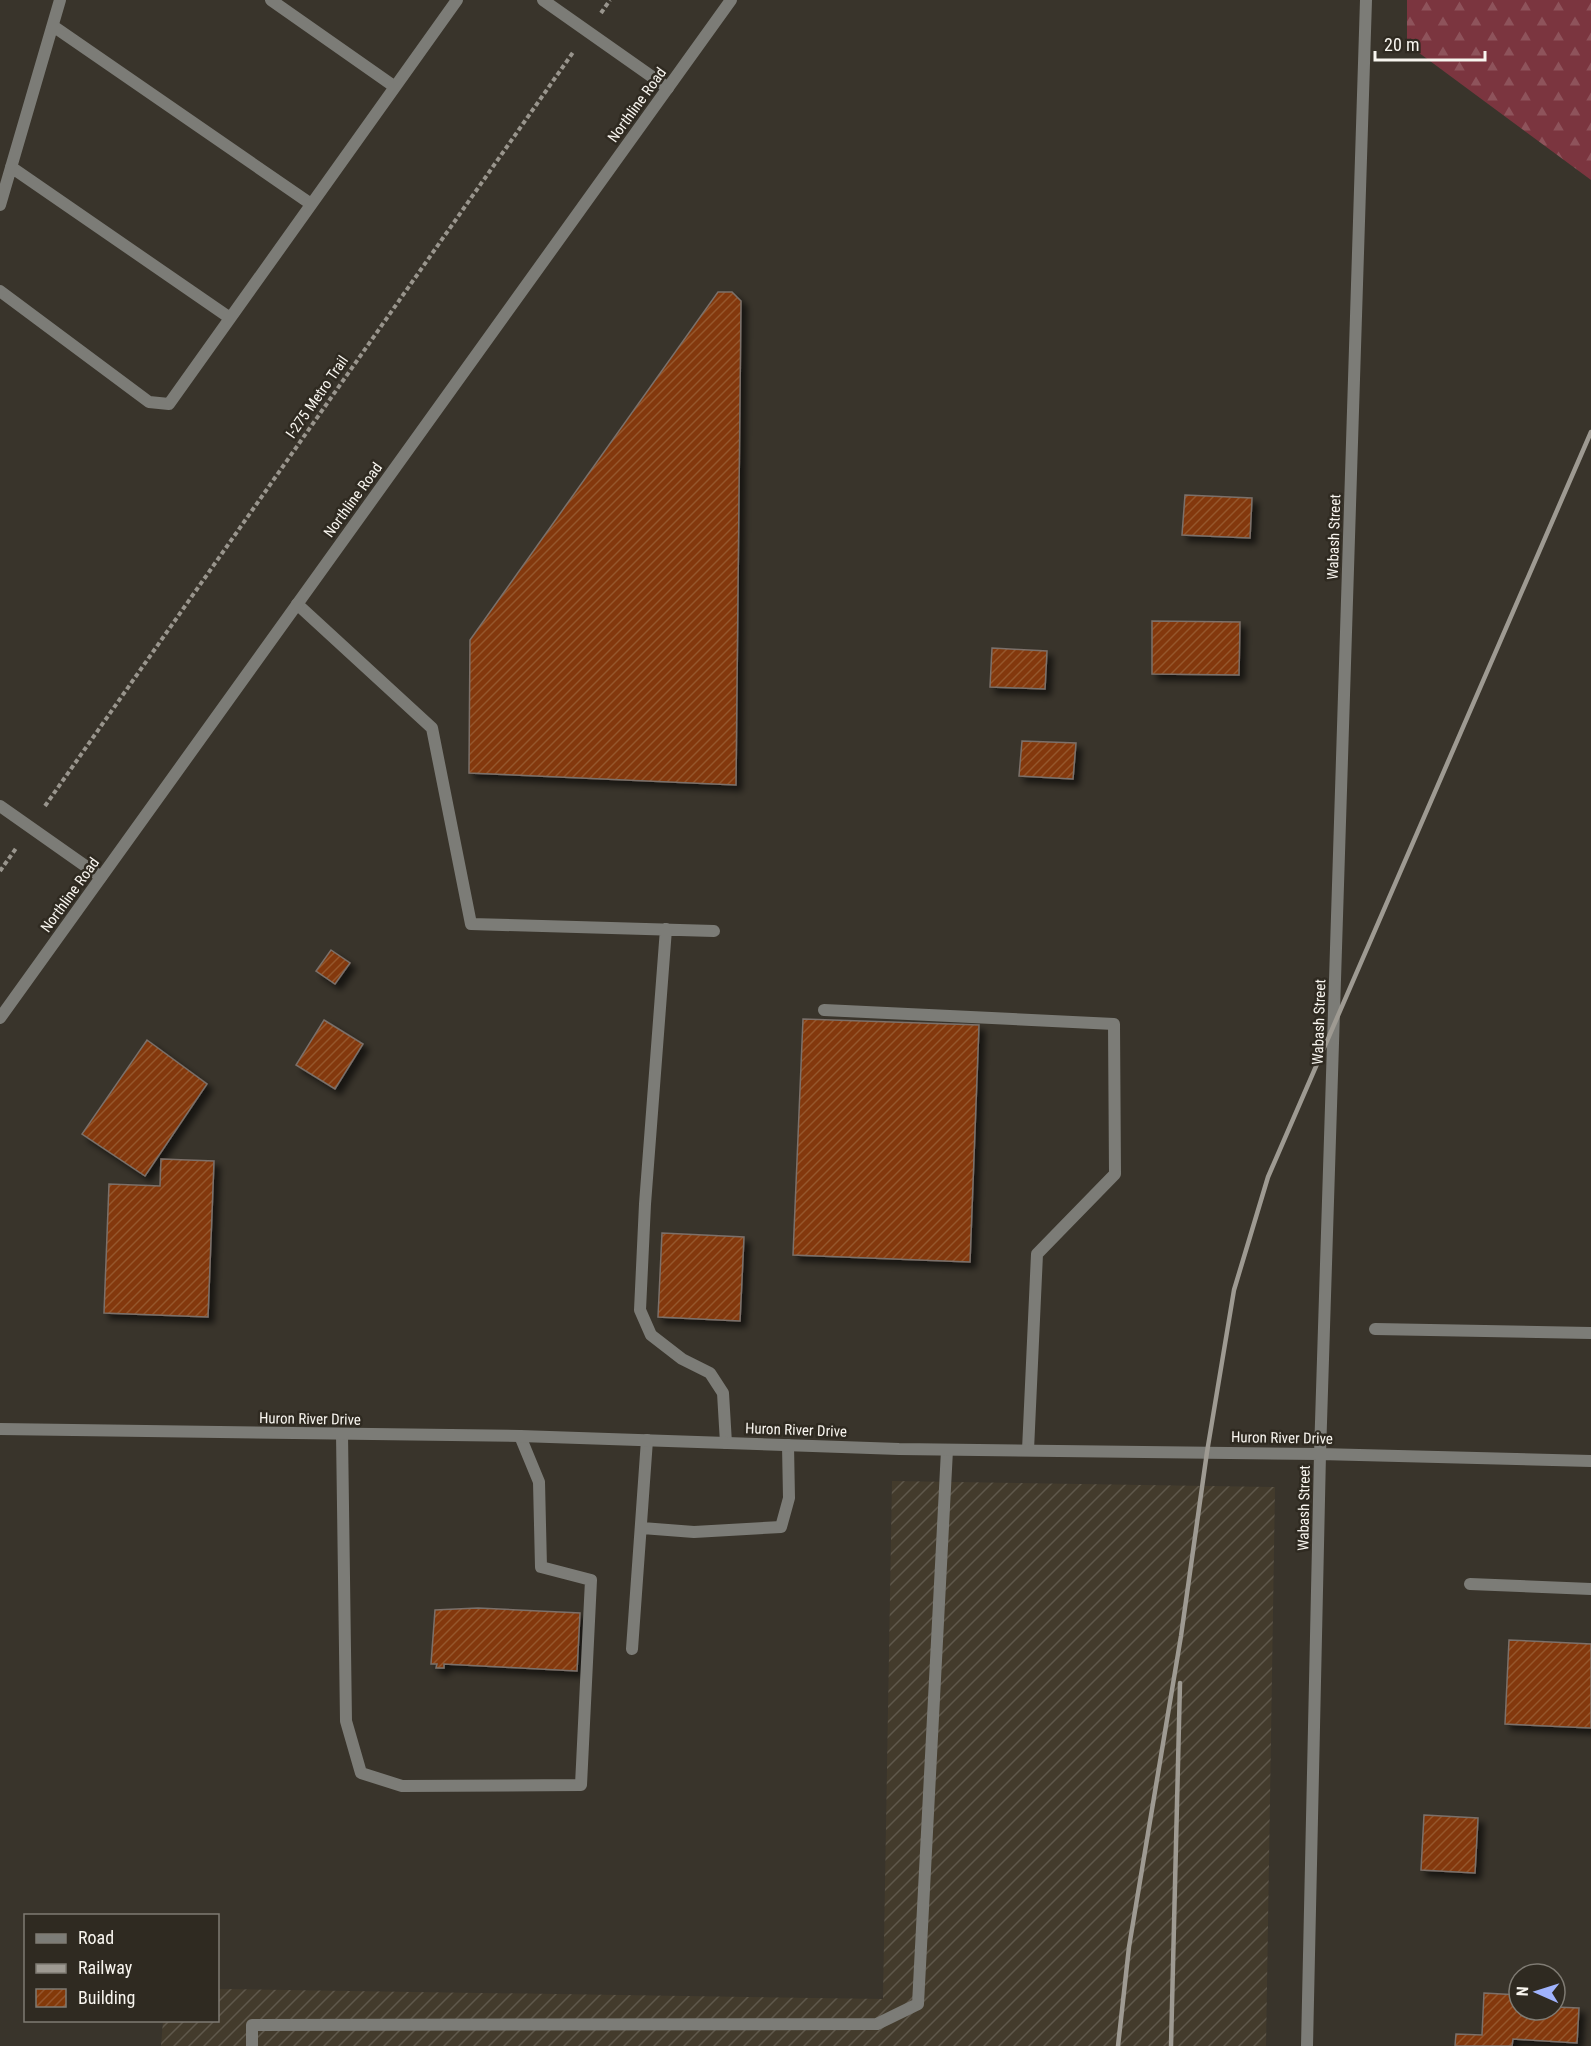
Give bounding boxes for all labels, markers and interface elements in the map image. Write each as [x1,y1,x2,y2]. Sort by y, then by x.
scale bar [1375,24,1484,62]
text: 20 m [1384,34,1419,55]
street label: Northline Road [604,64,670,146]
street label: I-275 Metro Trail [282,352,352,442]
street label: Northline Road [320,459,386,541]
street label: Wabash Street [1324,494,1344,580]
street label: Northline Road [37,854,103,936]
street label: Wabash Street [1309,979,1329,1065]
street label: Huron River Drive [259,1409,361,1429]
street label: Huron River Drive [745,1419,847,1441]
street label: Huron River Drive [1231,1428,1333,1448]
street label: Wabash Street [1294,1465,1314,1551]
legend [24,1914,219,2022]
text: Road [78,1927,114,1948]
text: Railway [78,1957,133,1978]
north arrow [1507,1962,1567,2022]
text: N [1513,1986,1532,1997]
text: Building [78,1987,135,2008]

